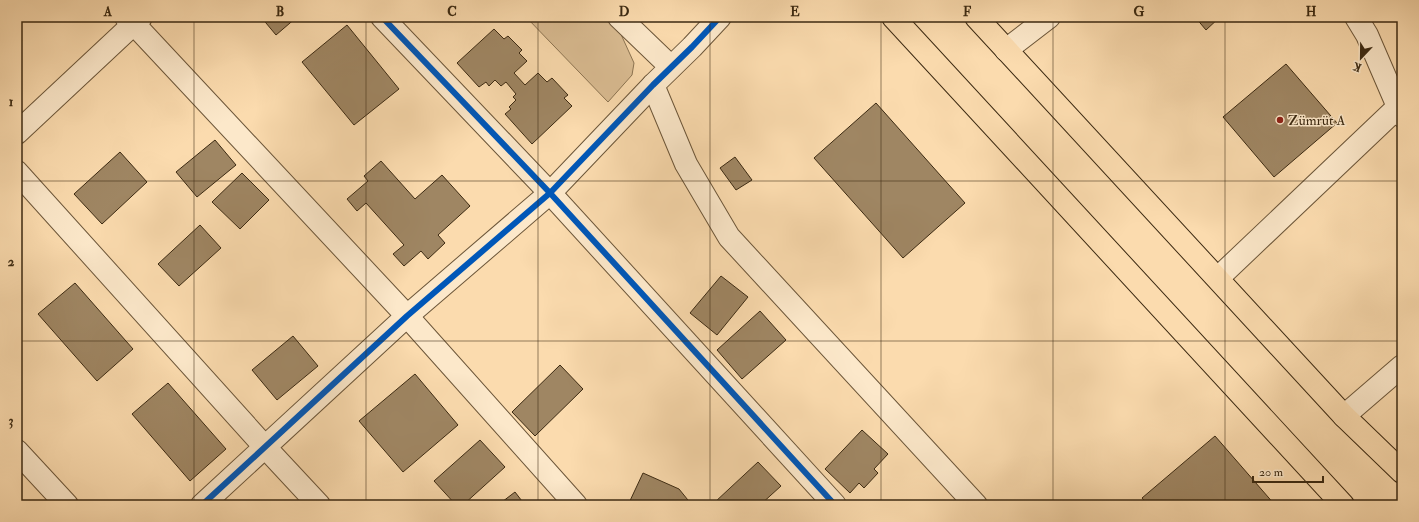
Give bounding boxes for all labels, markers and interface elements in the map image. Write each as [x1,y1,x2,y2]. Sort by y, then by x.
text: A [103,4,113,20]
text: B [276,4,284,20]
text: C [447,4,457,20]
text: D [619,4,630,20]
text: E [790,4,800,20]
text: F [963,4,972,20]
text: G [1134,4,1145,20]
text: H [1306,4,1317,20]
north arrow [1341,38,1381,78]
text: K [1350,59,1363,74]
text: 1 [9,94,14,110]
place label: Zümrüt A [1288,112,1346,129]
marker: Zümrüt A [1275,115,1285,125]
text: 2 [8,254,15,270]
text: 3 [9,413,14,429]
scale bar [1253,458,1323,484]
text: 20 m [1259,465,1284,480]

